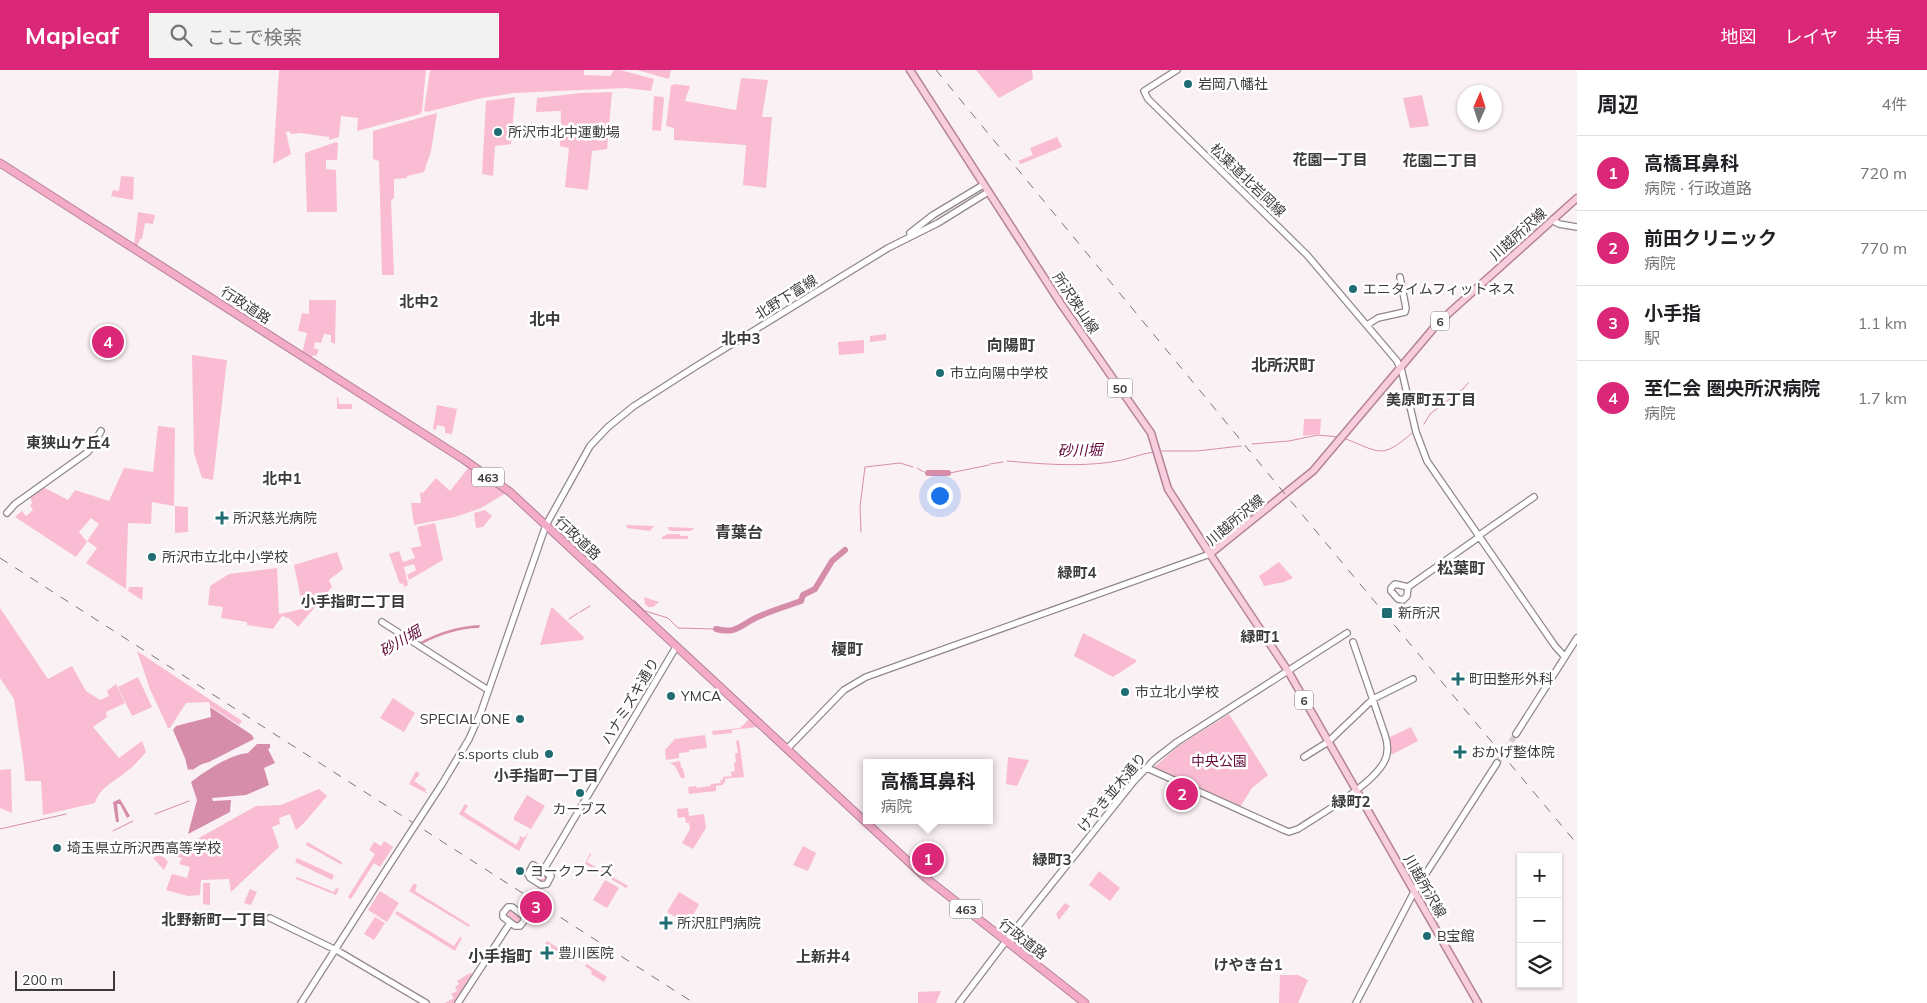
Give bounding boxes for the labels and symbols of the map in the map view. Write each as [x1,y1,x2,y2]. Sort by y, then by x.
place label: 岩岡八幡社 [1198,75,1268,93]
marker: 岩岡八幡社 [1182,78,1194,90]
north arrow [1457,85,1502,130]
place label: 所沢市北中運動場 [508,123,620,141]
marker: 所沢市北中運動場 [492,126,504,138]
street label: 松葉道北岩岡線 [1207,139,1289,221]
district label: 花園一丁目 [1292,150,1368,169]
district label: 花園二丁目 [1402,151,1478,170]
street label: 川越所沢線 [1486,204,1550,264]
street label: 所沢狭山線 [1049,269,1103,337]
street label: 北野下富線 [752,271,820,323]
place label: エニタイムフィットネス [1363,280,1516,298]
street label: 行政道路 [218,282,274,328]
marker: エニタイムフィットネス [1347,283,1359,295]
district label: 北中2 [399,292,439,311]
district label: 北中 [529,309,561,329]
road number: 6 [1431,312,1449,330]
pin: 4 [92,323,124,361]
district label: 北中3 [721,329,761,348]
district label: 向陽町 [987,335,1035,355]
district label: 北所沢町 [1251,355,1315,375]
place label: 市立向陽中学校 [950,364,1048,382]
marker: 市立向陽中学校 [934,367,946,379]
road number: 50 [1108,378,1132,398]
district label: 美原町五丁目 [1386,390,1476,409]
district label: 東狭山ケ丘4 [26,433,110,452]
water label: 砂川堀 [1057,440,1105,460]
road number: 463 [472,468,504,487]
district label: 北中1 [262,469,302,488]
your location [927,483,953,509]
street label: 川越所沢線 [1202,491,1268,549]
place label: 所沢慈光病院 [233,509,317,527]
marker: 所沢慈光病院 [215,511,229,525]
street label: 行政道路 [551,512,605,564]
district label: 青葉台 [715,522,763,542]
place label: 所沢市立北中小学校 [162,548,288,566]
marker: 所沢市立北中小学校 [146,551,158,563]
district label: 松葉町 [1437,558,1485,578]
district label: 緑町4 [1057,563,1097,582]
district label: 小手指町二丁目 [300,592,406,611]
place label: 新所沢 [1398,604,1440,622]
marker: 新所沢 [1380,606,1394,620]
water label: 砂川堀 [376,621,426,660]
district label: 緑町1 [1240,627,1280,646]
district label: 榎町 [831,639,863,659]
street label: ハナミズキ通り [597,654,663,748]
place label: 町田整形外科 [1469,670,1553,688]
marker: 町田整形外科 [1451,672,1465,686]
place label: 市立北小学校 [1135,683,1219,701]
marker: 市立北小学校 [1119,686,1131,698]
place label: YMCA [680,687,722,705]
marker: YMCA [665,690,677,702]
road number: 6 [1295,690,1313,710]
place label: SPECIAL ONE [420,710,510,728]
marker: SPECIAL ONE [514,713,526,725]
place label: おかげ整体院 [1471,743,1555,761]
place label: s.sports club [458,745,539,763]
marker: おかげ整体院 [1453,745,1467,759]
marker: s.sports club [543,748,555,760]
street label: けやき並木通り [1074,749,1150,835]
park label: 中央公園 [1191,752,1247,770]
district label: 小手指町一丁目 [493,766,599,785]
pin: 2 [1166,775,1198,813]
marker: カーブス [574,787,586,799]
district label: 緑町2 [1331,792,1371,811]
place label: カーブス [552,800,608,818]
place label: 埼玉県立所沢西高等学校 [67,839,221,857]
pin: 1 [912,840,944,878]
marker: 埼玉県立所沢西高等学校 [51,842,63,854]
district label: 緑町3 [1032,850,1072,869]
street label: 川越所沢線 [1400,851,1450,921]
place label: ヨークフーズ [530,862,613,880]
marker: ヨークフーズ [514,865,526,877]
pin: 3 [520,888,552,926]
road number: 463 [950,900,982,919]
district label: 北野新町一丁目 [161,910,267,929]
place label: 所沢肛門病院 [677,914,761,932]
street label: 行政道路 [995,915,1051,963]
marker: 所沢肛門病院 [659,916,673,930]
place label: B宝館 [1437,927,1475,945]
marker: B宝館 [1421,930,1433,942]
place label: 豊川医院 [558,944,614,962]
district label: 小手指町 [468,946,532,966]
marker: 豊川医院 [540,946,554,960]
district label: 上新井4 [796,947,850,966]
district label: けやき台1 [1213,955,1283,974]
scale bar [15,968,115,991]

